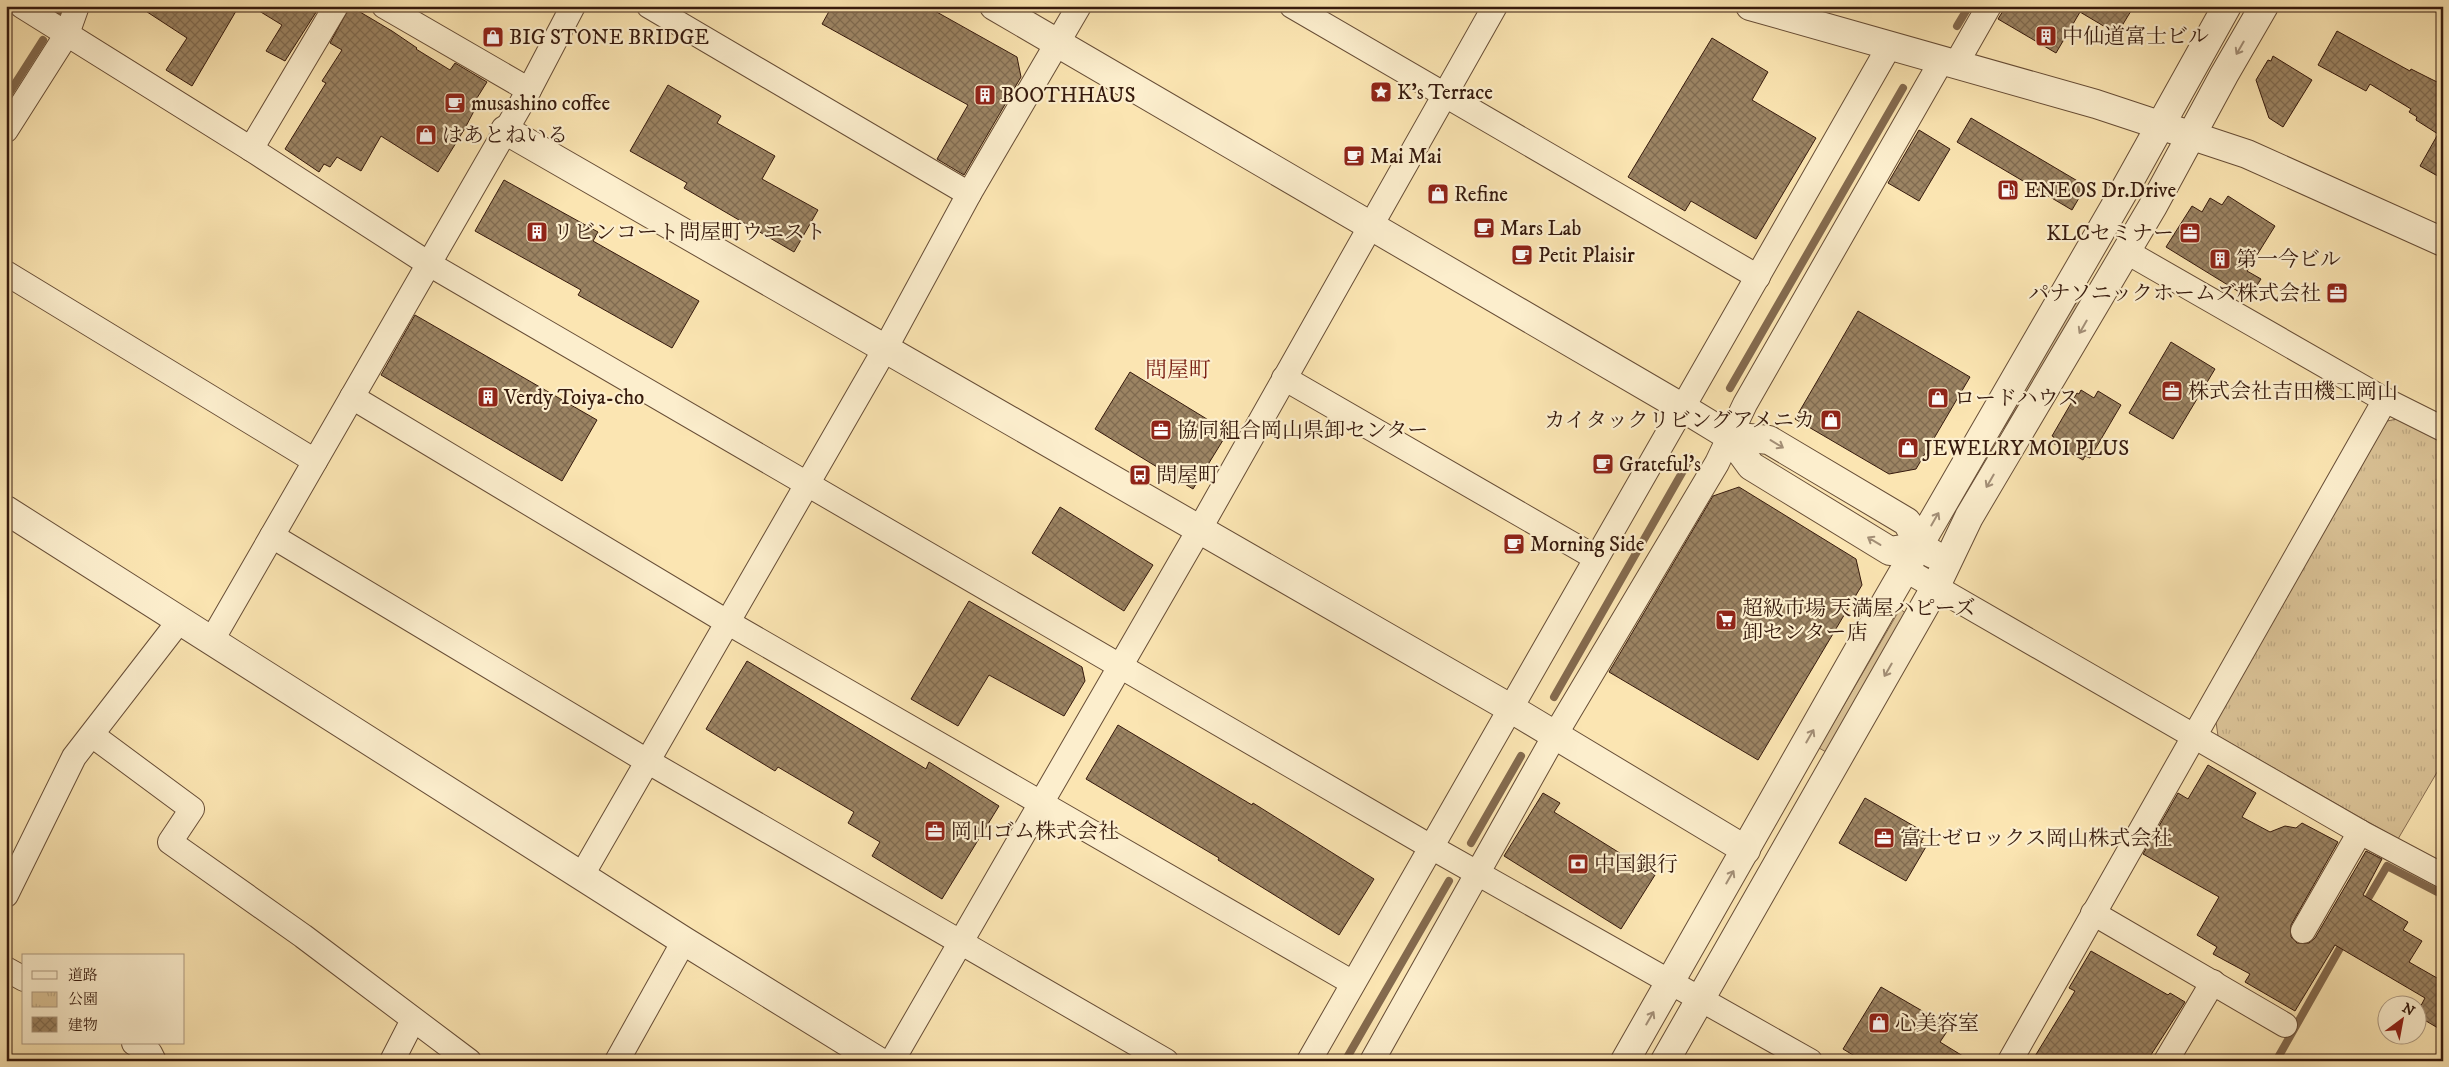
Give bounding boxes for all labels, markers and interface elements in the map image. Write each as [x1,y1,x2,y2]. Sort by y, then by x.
building icon: 中仙道富士ビル [2034,24,2058,48]
place label: 中仙道富士ビル [2062,24,2209,50]
shop icon: BIG STONE BRIDGE [481,25,505,49]
place label: BIG STONE BRIDGE [509,25,709,51]
one-way arrow [2234,41,2244,55]
place icon: K's Terrace [1369,80,1393,104]
place label: K's Terrace [1397,80,1493,106]
building icon: BOOTHHAUS [973,83,997,107]
place label: BOOTHHAUS [1001,83,1135,109]
cafe icon: musashino coffee [443,91,467,115]
place label: musashino coffee [471,91,610,117]
shop icon: はあとねいる [414,123,438,147]
place label: はあとねいる [442,123,568,149]
cafe icon: Mai Mai [1342,144,1366,168]
place label: Mai Mai [1370,144,1442,170]
fuel station icon: ENEOS Dr.Drive [1996,178,2020,202]
place label: ENEOS Dr.Drive [2024,178,2177,204]
shop icon: Refine [1426,182,1450,206]
place label: Refine [1454,182,1508,208]
cafe icon: Mars Lab [1472,216,1496,240]
place label: Mars Lab [1500,216,1582,242]
building icon: リビンコート問屋町ウエスト [525,220,549,244]
place label: リビンコート問屋町ウエスト [553,220,826,246]
place label: KLCセミナー [2046,221,2174,247]
office icon: KLCセミナー [2178,221,2202,245]
cafe icon: Petit Plaisir [1510,243,1534,267]
place label: Petit Plaisir [1538,243,1635,269]
building icon: 第一今ビル [2208,247,2232,271]
place label: 第一今ビル [2236,247,2341,273]
place label: パナソニックホームズ株式会社 [2028,281,2321,307]
office icon: パナソニックホームズ株式会社 [2325,281,2349,305]
one-way arrow [2078,320,2088,335]
district label: 問屋町 [1145,357,1211,384]
office icon: 株式会社吉田機工岡山 [2160,379,2184,403]
place label: 株式会社吉田機工岡山 [2188,379,2398,405]
building icon: Verdy Toiya-cho [476,385,500,409]
place label: Verdy Toiya-cho [503,385,644,411]
shop icon: ロードハウス [1926,386,1950,410]
place label: ロードハウス [1954,386,2079,412]
place label: カイタックリビングアメニカ [1544,408,1815,434]
shop icon: カイタックリビングアメニカ [1819,408,1843,432]
office icon: 協同組合岡山県卸センター [1149,418,1173,442]
place label: 協同組合岡山県卸センター [1177,418,1428,444]
shop icon: JEWELRY MOI PLUS [1896,436,1920,460]
place label: JEWELRY MOI PLUS [1922,436,2129,462]
one-way arrow [1769,440,1783,450]
cafe icon: Grateful's [1591,452,1615,476]
place label: Grateful's [1619,452,1701,478]
bus stop icon: 問屋町 [1128,463,1152,487]
place label: 問屋町 [1156,463,1219,489]
one-way arrow [1985,474,1995,488]
one-way arrow [1930,512,1940,527]
cafe icon: Morning Side [1502,532,1526,556]
place label: Morning Side [1530,532,1645,558]
one-way arrow [1867,535,1881,546]
place label: 超級市場 天満屋ハピーズ 卸センター店 [1742,596,1976,646]
supermarket icon: 超級市場 天満屋ハピーズ 卸センター店 [1714,608,1738,632]
one-way arrow [1883,663,1893,677]
one-way arrow [1806,729,1816,744]
office icon: 岡山ゴム株式会社 [923,819,947,843]
place label: 岡山ゴム株式会社 [951,819,1119,845]
office icon: 富士ゼロックス岡山株式会社 [1872,826,1896,850]
place label: 富士ゼロックス岡山株式会社 [1900,826,2172,852]
bank icon: 中国銀行 [1566,852,1590,876]
place label: 中国銀行 [1594,852,1678,878]
one-way arrow [1725,870,1735,885]
legend [22,954,185,1044]
text: 道路 [68,966,98,985]
text: 公園 [68,990,98,1009]
north arrow [2376,994,2426,1044]
text: N [2399,999,2418,1021]
shop icon: 心美容室 [1867,1011,1891,1035]
place label: 心美容室 [1895,1011,1979,1037]
one-way arrow [1645,1012,1655,1026]
text: 建物 [68,1016,98,1035]

